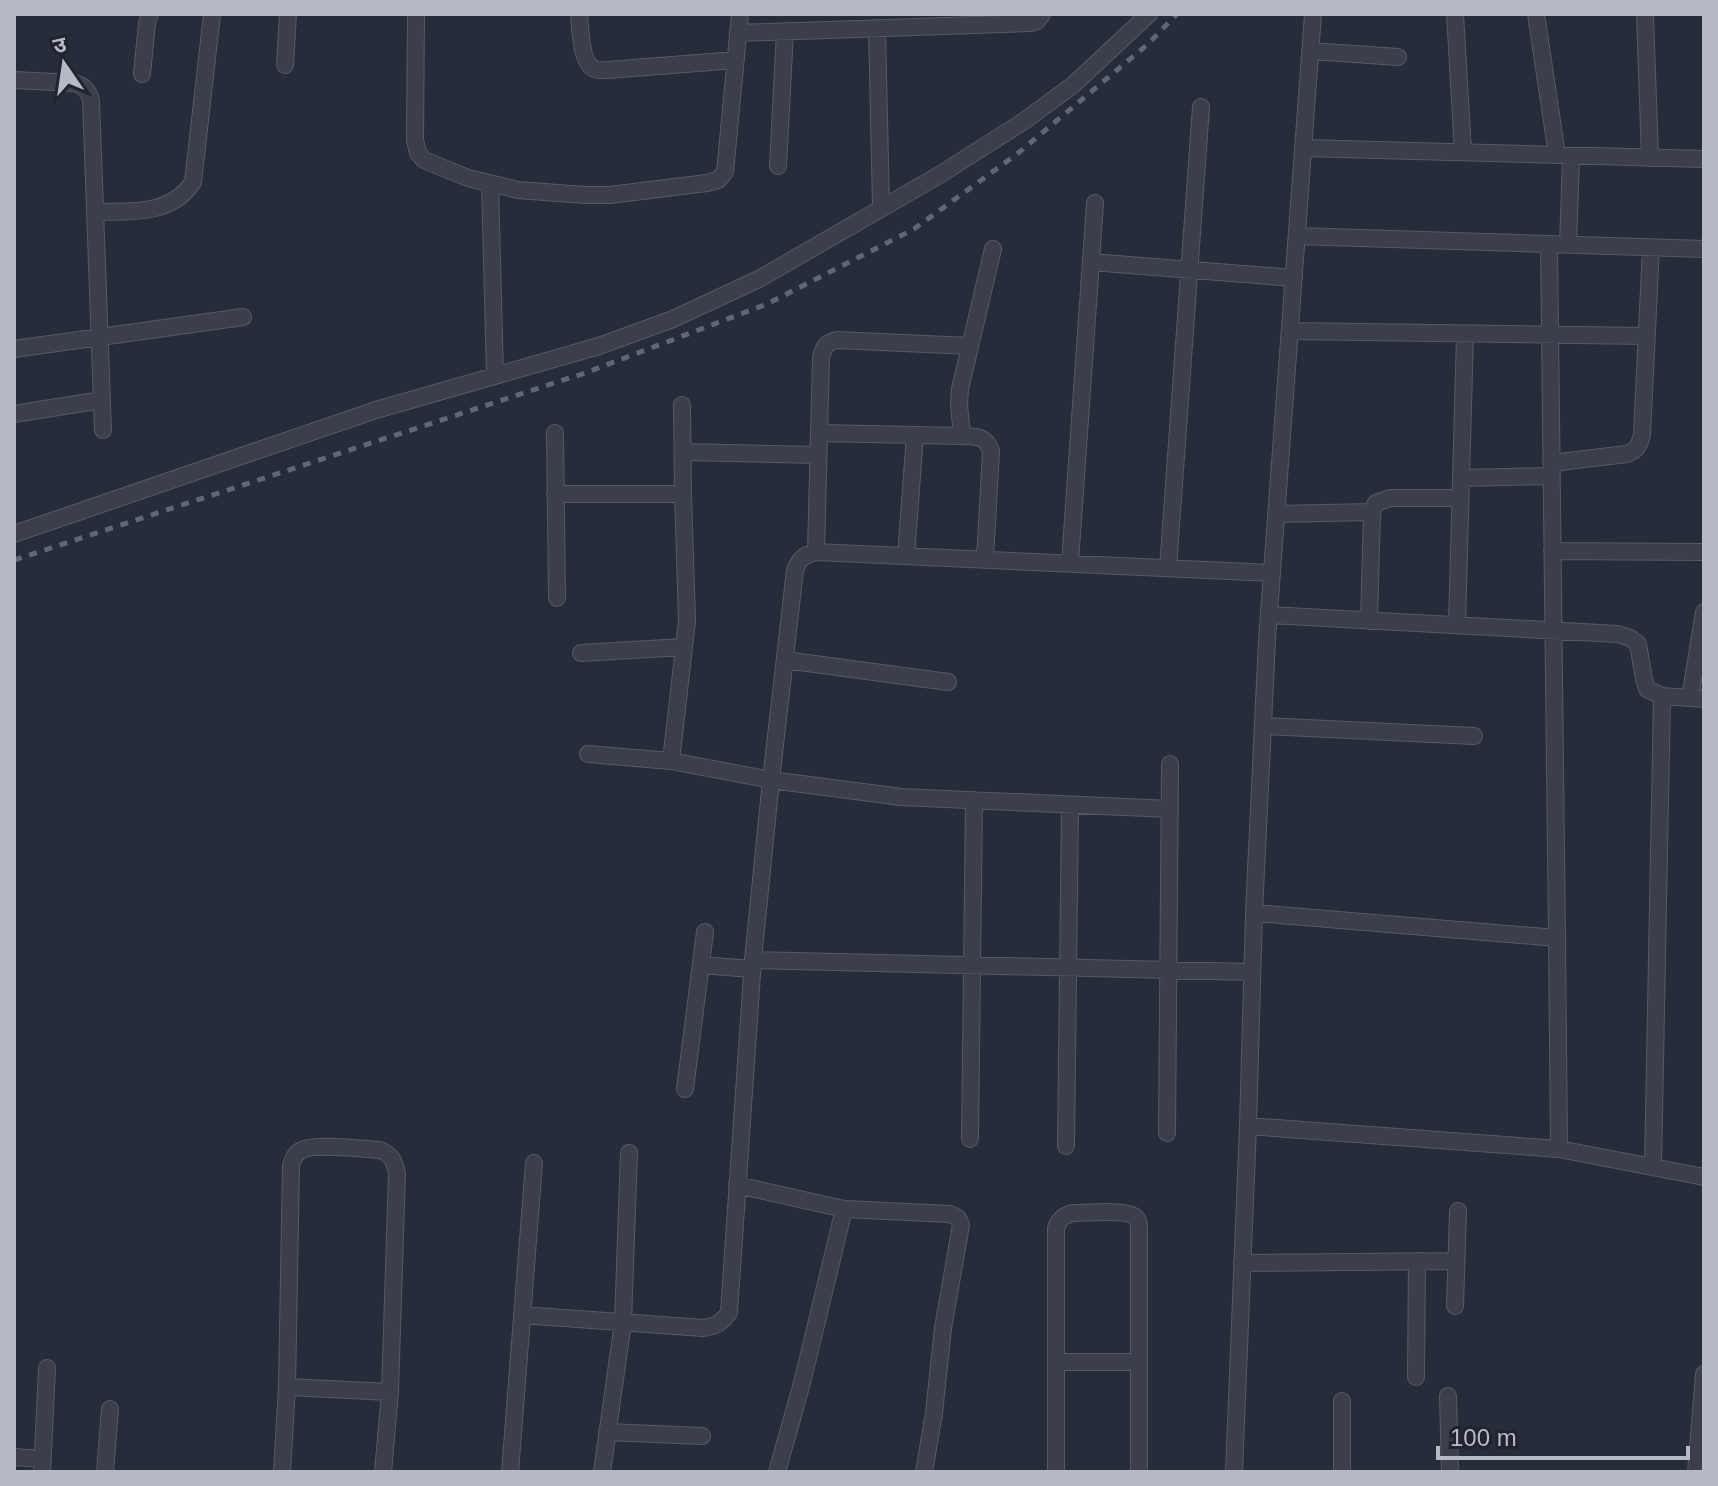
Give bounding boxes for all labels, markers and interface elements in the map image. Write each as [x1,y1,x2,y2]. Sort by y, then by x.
north arrow [24,24,104,104]
text: उ [51,31,70,59]
scale bar [1438,1410,1688,1460]
text: 100 m [1450,1424,1517,1451]

